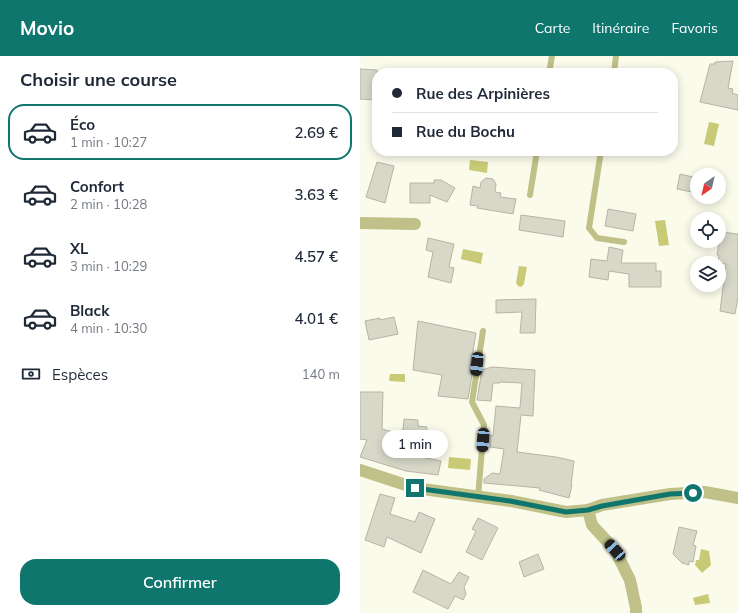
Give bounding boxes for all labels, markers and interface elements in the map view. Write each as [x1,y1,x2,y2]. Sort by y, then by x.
text: Movio [20,16,74,40]
text: Carte [535,19,570,37]
text: Itinéraire [592,19,649,37]
text: Favoris [671,19,718,37]
text: Choisir une course [20,68,177,91]
text: Rue des Arpinières [416,84,550,103]
icon: car [22,114,58,150]
text: Éco [70,115,95,134]
text: Rue du Bochu [416,122,515,141]
text: 2.69 € [294,123,338,142]
text: 1 min · 10:27 [70,134,147,150]
north arrow [690,168,726,204]
map controls [690,168,726,292]
icon: car [22,176,58,212]
text: Confort [70,177,124,196]
text: 3.63 € [294,185,338,204]
text: 2 min · 10:28 [70,196,147,212]
button: locate [690,212,726,248]
icon: car [22,238,58,274]
text: XL [70,239,88,258]
text: 4.57 € [294,247,338,266]
button: layers [690,256,726,292]
text: 3 min · 10:29 [70,258,147,274]
icon: car [22,300,58,336]
text: Black [70,301,109,320]
text: 4.01 € [294,309,338,328]
text: 4 min · 10:30 [70,320,147,336]
car [470,351,484,377]
icon: cash [20,363,42,385]
text: Espèces [52,365,108,384]
text: 140 m [302,366,340,382]
car [476,428,490,452]
callout: 1 min [382,430,448,458]
text: 1 min [398,436,432,452]
route end [406,479,424,497]
route start [684,484,702,502]
car [603,537,627,563]
button: Confirmer [20,559,340,605]

